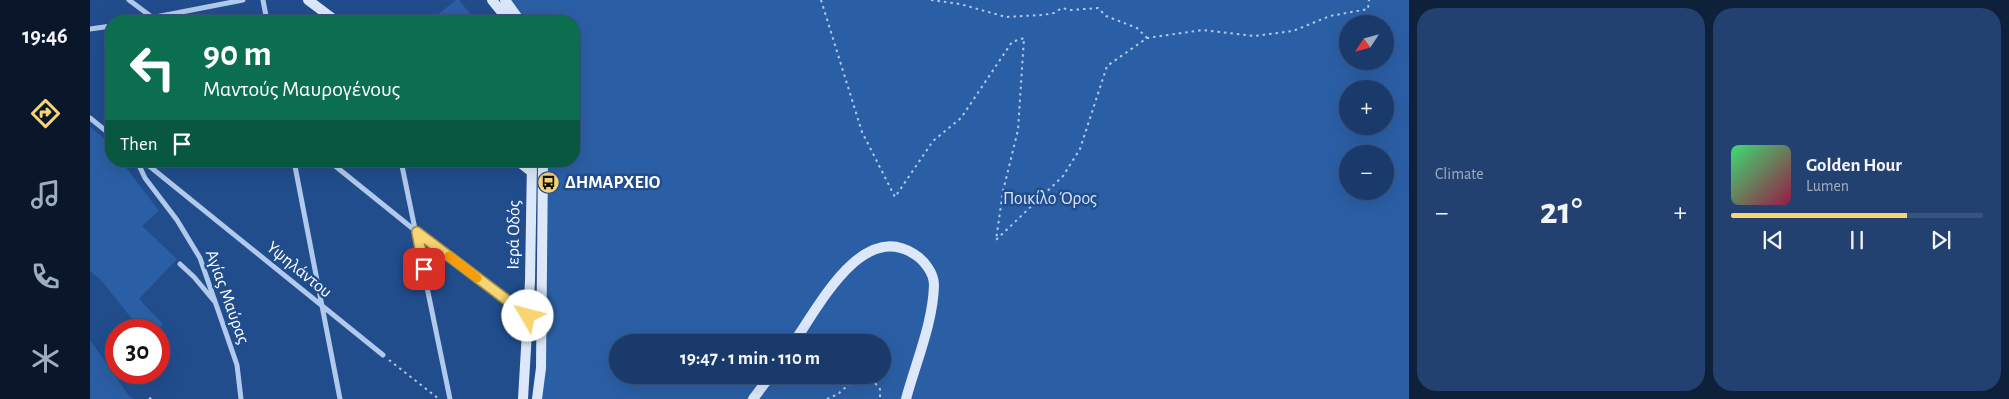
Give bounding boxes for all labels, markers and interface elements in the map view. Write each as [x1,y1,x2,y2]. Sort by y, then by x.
north arrow [1339,15,1394,70]
map controls [1339,15,1394,200]
text: 19:46 [22,25,68,47]
icon: left [120,35,185,100]
text: 90 m [203,37,272,72]
text: Μαντούς Μαυρογένους [203,78,400,100]
button: + [1339,80,1394,135]
icon: directions [28,96,63,131]
icon: arrive [168,130,196,158]
text: Then [120,135,158,154]
button: − [1339,145,1394,200]
text: Golden Hour [1806,156,1902,175]
text: Climate [1435,166,1484,182]
bus stop icon: ΔΗΜΑΡΧΕΙΟ [537,171,561,195]
place label: ΔΗΜΑΡΧΕΙΟ [565,174,661,192]
icon: music [28,177,63,212]
text: Lumen [1806,178,1849,194]
park label: Ποικίλο Όρος [1003,189,1097,208]
text: 21° [1540,193,1582,231]
text: − [1435,199,1448,227]
text: + [1674,199,1687,227]
street label: Ιερά Οδός [504,200,524,270]
icon: previous [1759,226,1787,254]
icon: pause [1843,226,1871,254]
icon: next [1927,226,1955,254]
street label: Υψηλάντου [263,238,335,302]
street label: Αγίας Μαύρας [202,247,253,347]
pin [403,248,445,290]
icon: arrive [410,255,438,283]
icon: phone [28,259,63,294]
position arrow [501,289,553,341]
speed limit sign: 30 [105,319,170,384]
icon: climate [28,341,63,376]
text: 19:47 · 1 min · 110 m [680,349,820,368]

